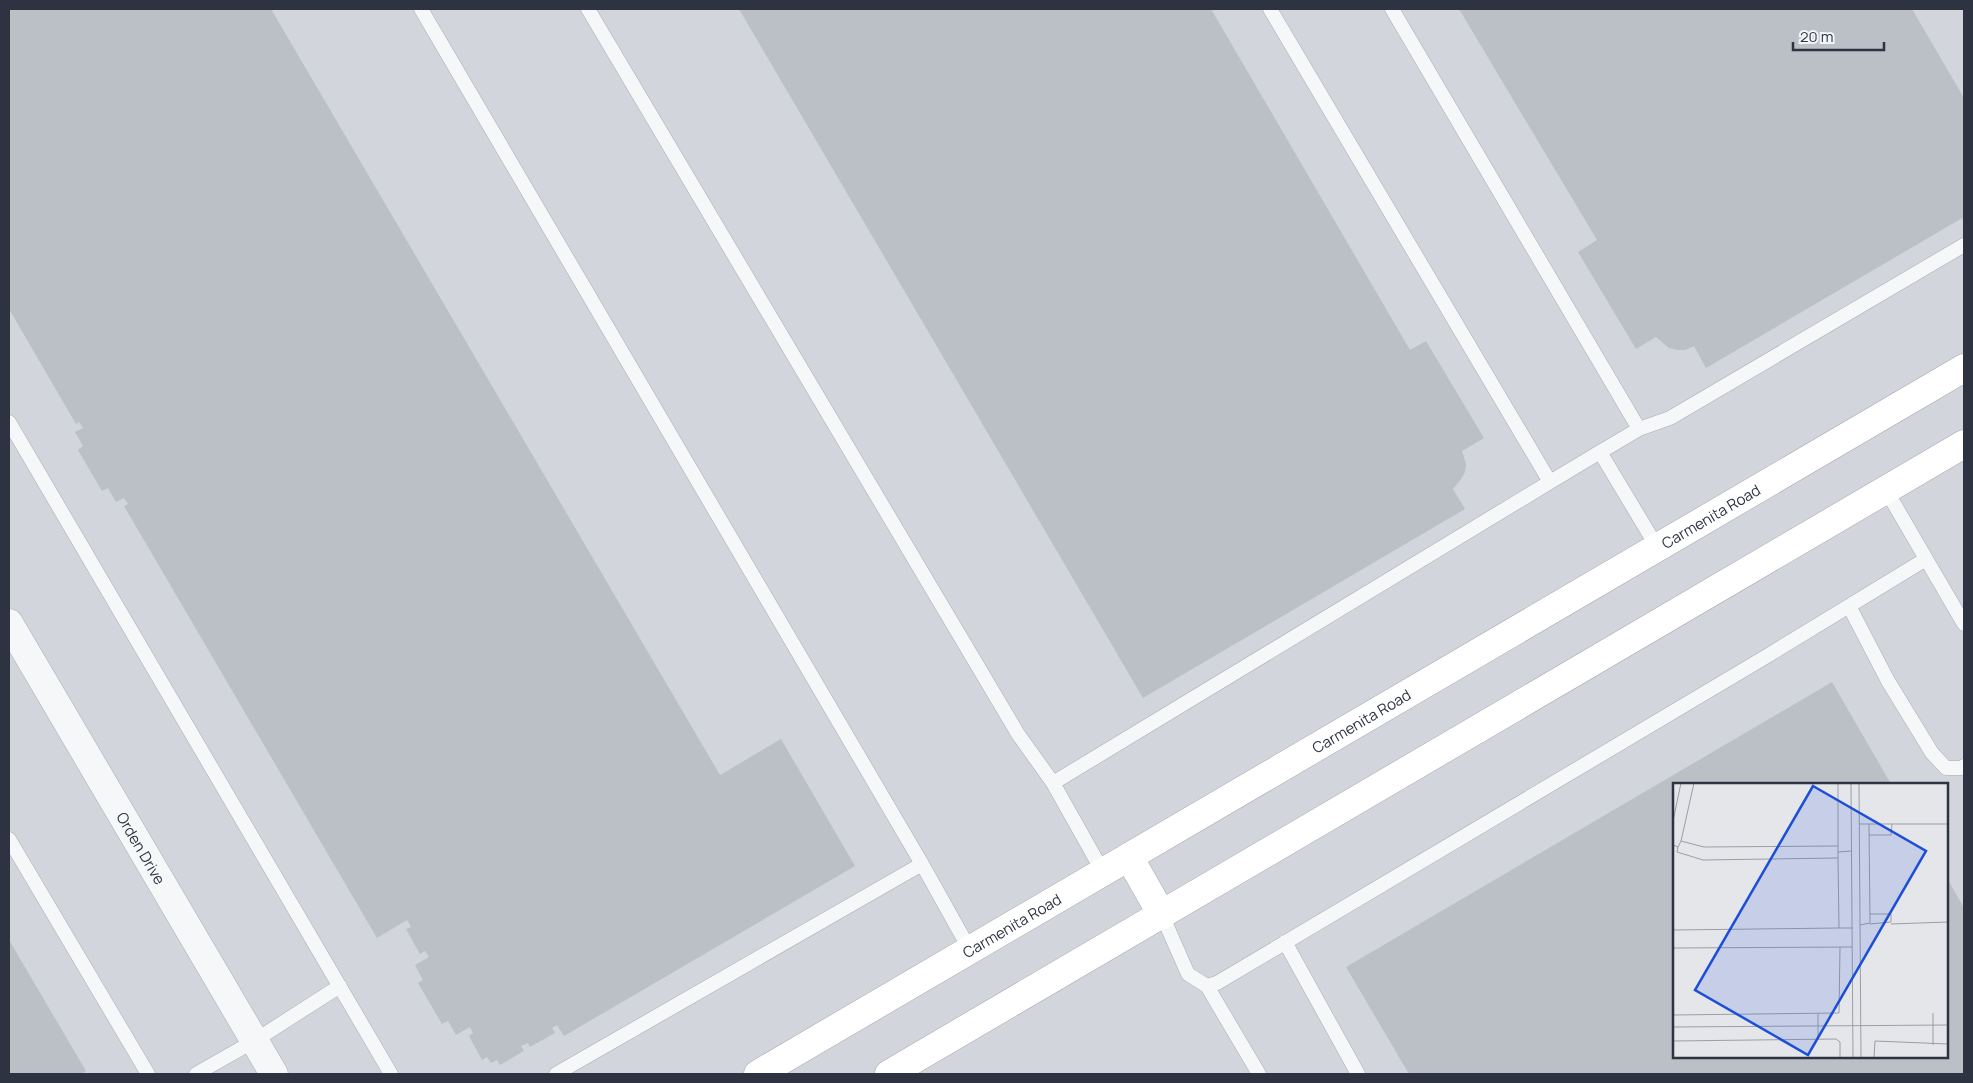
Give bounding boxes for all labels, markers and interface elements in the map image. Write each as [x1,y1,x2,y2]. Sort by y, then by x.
scale bar [1793,20,1884,52]
text: 20 m [1800,26,1833,47]
street label: Carmenita Road [1658,479,1764,553]
street label: Carmenita Road [1308,684,1414,758]
inset map [1673,783,1948,1058]
street label: Orden Drive [112,808,171,888]
street label: Carmenita Road [958,888,1065,963]

